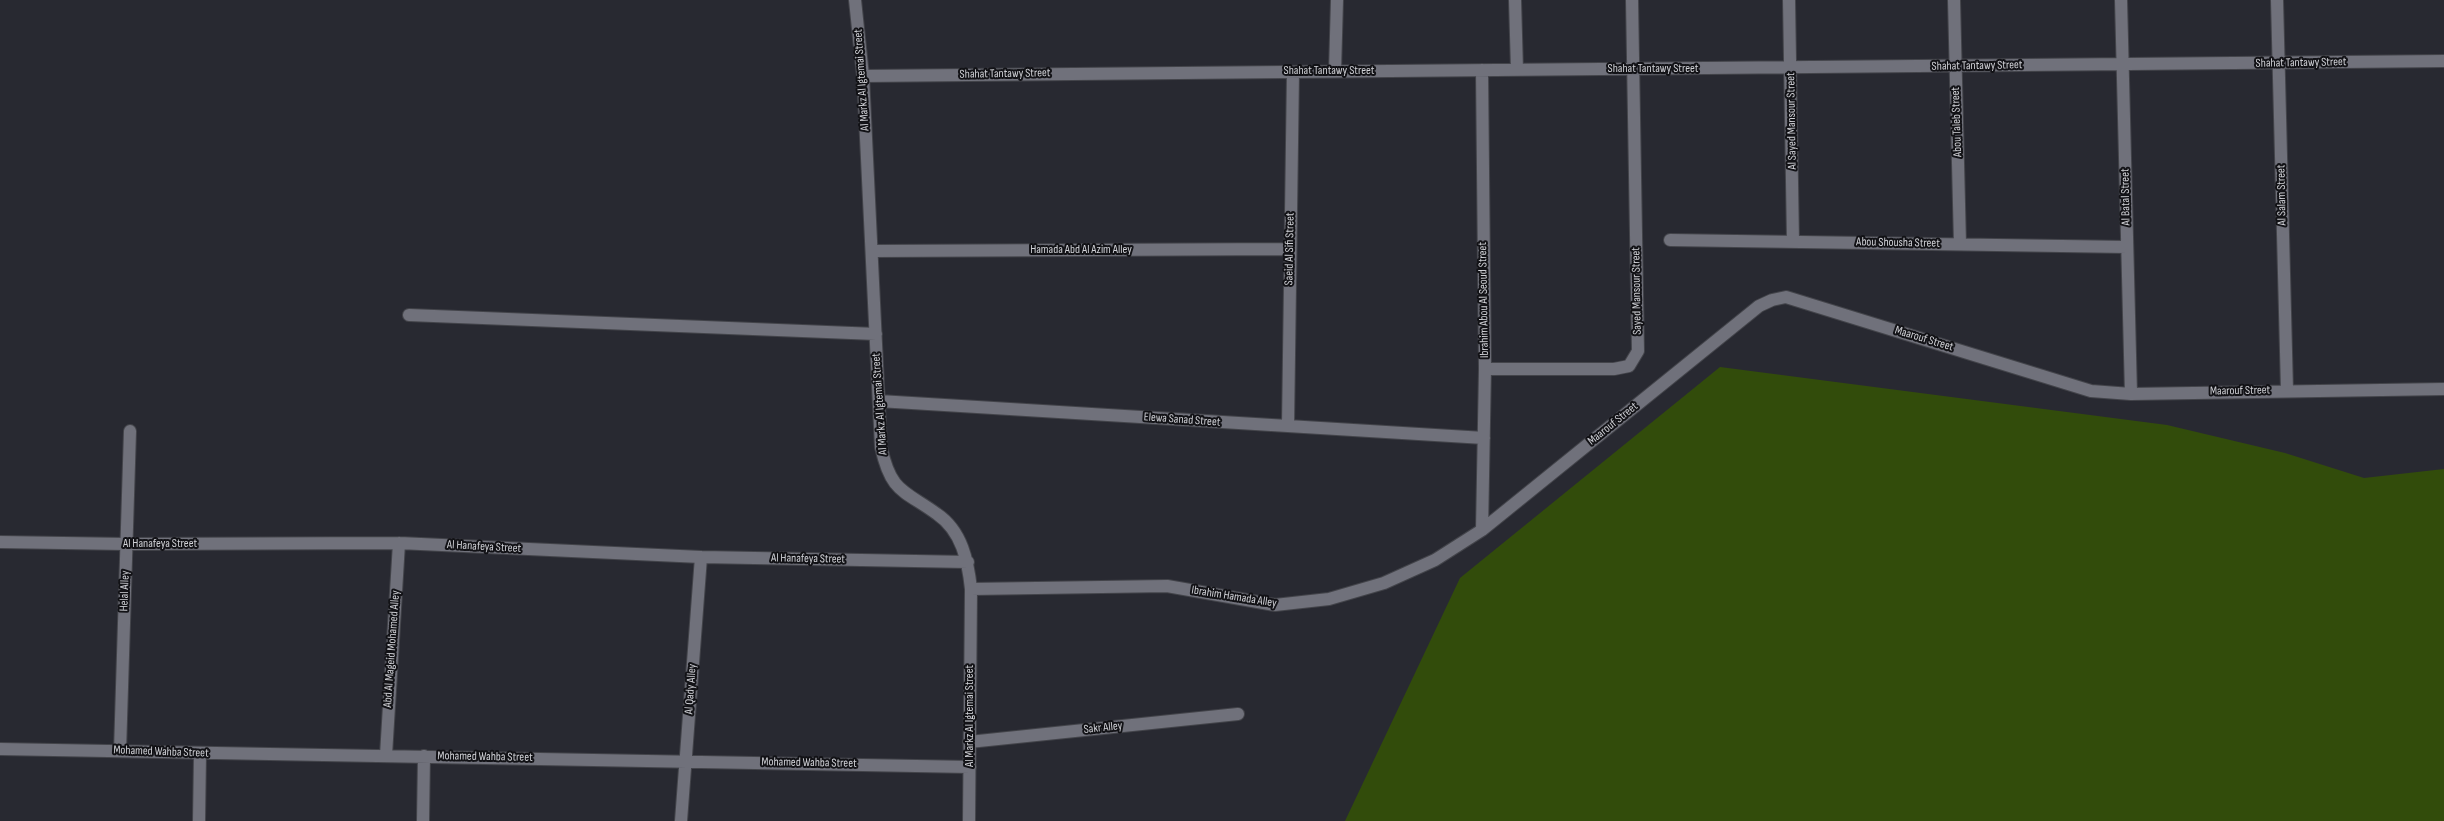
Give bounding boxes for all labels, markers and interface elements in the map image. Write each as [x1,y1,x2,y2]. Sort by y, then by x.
street label: Al Markz Al Igtemai Street [851,29,873,131]
street label: Shahat Tantawy Street [2255,55,2347,71]
street label: Shahat Tantawy Street [1931,58,2023,74]
street label: Shahat Tantawy Street [1608,62,1698,76]
street label: Shahat Tantawy Street [1284,64,1374,78]
street label: Shahat Tantawy Street [959,66,1051,82]
street label: Al Sayed Mansour Street [1784,72,1800,170]
street label: Abou Taleb Street [1949,87,1965,157]
street label: Al Salam Street [2274,164,2290,226]
street label: Al Batal Street [2118,168,2134,226]
street label: Saeid Al Sifi Street [1282,212,1298,286]
street label: Abou Shousha Street [1856,235,1940,251]
street label: Ibrahim Abou Al Seoud Street [1476,242,1492,358]
street label: Hamada Abd Al Azim Alley [1030,243,1132,257]
street label: Sayed Mansour Street [1629,247,1645,335]
street label: Maarouf Street [1893,323,1955,355]
street label: Al Markz Al Igtemai Street [869,353,891,455]
street label: Maarouf Street [2210,383,2270,399]
street label: Maarouf Street [1585,399,1641,449]
street label: Elewa Sanad Street [1143,410,1221,430]
street label: Al Hanafeya Street [123,537,197,551]
street label: Al Hanafeya Street [447,538,521,556]
street label: Al Hanafeya Street [771,551,845,567]
street label: Helal Alley [117,570,133,612]
street label: Ibrahim Hamada Alley [1190,583,1278,611]
street label: Abd Al Mageid Mohamed Alley [381,590,403,708]
street label: Al Qady Alley [682,663,700,715]
street label: Al Markz Al Igtemai Street [963,665,977,767]
street label: Sakr Alley [1083,719,1123,737]
street label: Mohamed Wahba Street [113,743,209,761]
street label: Mohamed Wahba Street [437,749,533,765]
street label: Mohamed Wahba Street [761,755,857,771]

